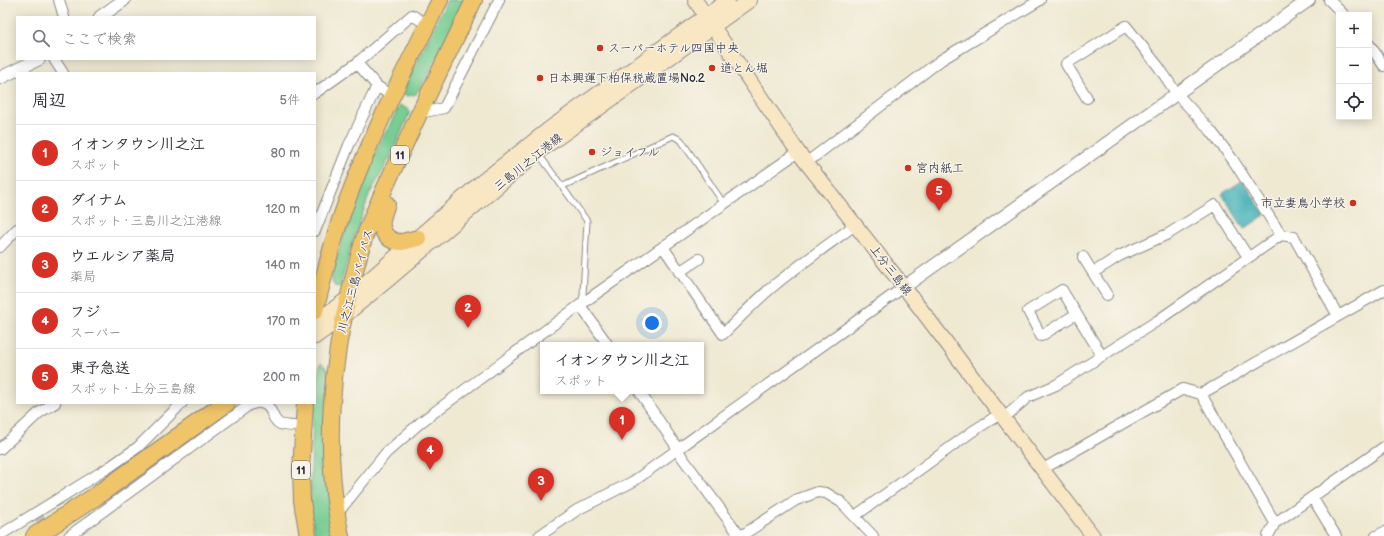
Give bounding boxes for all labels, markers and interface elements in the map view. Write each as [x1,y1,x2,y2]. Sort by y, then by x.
map controls [1336,12,1372,120]
button: + [1336,12,1372,48]
search box [16,16,316,60]
icon: search [30,27,52,49]
text: ここで検索 [62,30,137,49]
place label: スーパーホテル四国中央 [608,41,739,56]
marker: スーパーホテル四国中央 [595,43,605,53]
button: − [1336,48,1372,84]
place label: 道とん堀 [720,61,768,76]
marker: 道とん堀 [707,63,717,73]
place label: 日本興運下柏保税蔵置場No.2 [548,71,705,86]
marker: 日本興運下柏保税蔵置場No.2 [535,73,545,83]
button: locate [1336,84,1372,120]
text: 周辺 [32,91,66,111]
text: 5件 [280,92,300,108]
street label: 三島川之江港線 [491,130,566,195]
text: イオンタウン川之江 [70,135,205,154]
text: 1 [42,145,48,161]
text: 80 m [271,145,300,161]
place label: ジョイフル [600,145,660,160]
road number: 11 [391,146,409,164]
marker: ジョイフル [587,147,597,157]
text: スポット [70,157,122,173]
place label: 宮内紙工 [916,161,964,176]
marker: 宮内紙工 [903,163,913,173]
pin: 5 [926,178,952,211]
text: ダイナム [70,191,128,210]
place label: 市立妻鳥小学校 [1261,196,1345,211]
marker: 市立妻鳥小学校 [1348,198,1358,208]
text: 2 [41,201,49,217]
text: 120 m [265,201,300,217]
text: スポット · 三島川之江港線 [70,213,221,229]
street label: 川之江三島バイパス [334,227,377,335]
street label: 上分三島線 [866,242,915,299]
text: ウエルシア薬局 [70,247,175,266]
text: 3 [41,257,49,273]
text: 140 m [265,257,300,273]
text: 薬局 [70,269,96,285]
pin: 2 [455,295,481,328]
text: フジ [70,303,100,322]
text: 4 [41,313,49,329]
text: 170 m [267,313,300,329]
your location [642,313,662,333]
text: スーパー [70,325,121,341]
popup [540,342,704,394]
text: イオンタウン川之江 [555,351,689,370]
text: 東予急送 [70,359,130,378]
text: 5 [41,369,49,385]
text: 200 m [263,369,300,385]
text: スポット [555,373,607,389]
text: スポット · 上分三島線 [70,381,195,397]
pin: 1 [609,407,635,440]
pin: 4 [417,437,443,470]
road number: 11 [292,461,310,479]
pin: 3 [528,468,554,501]

